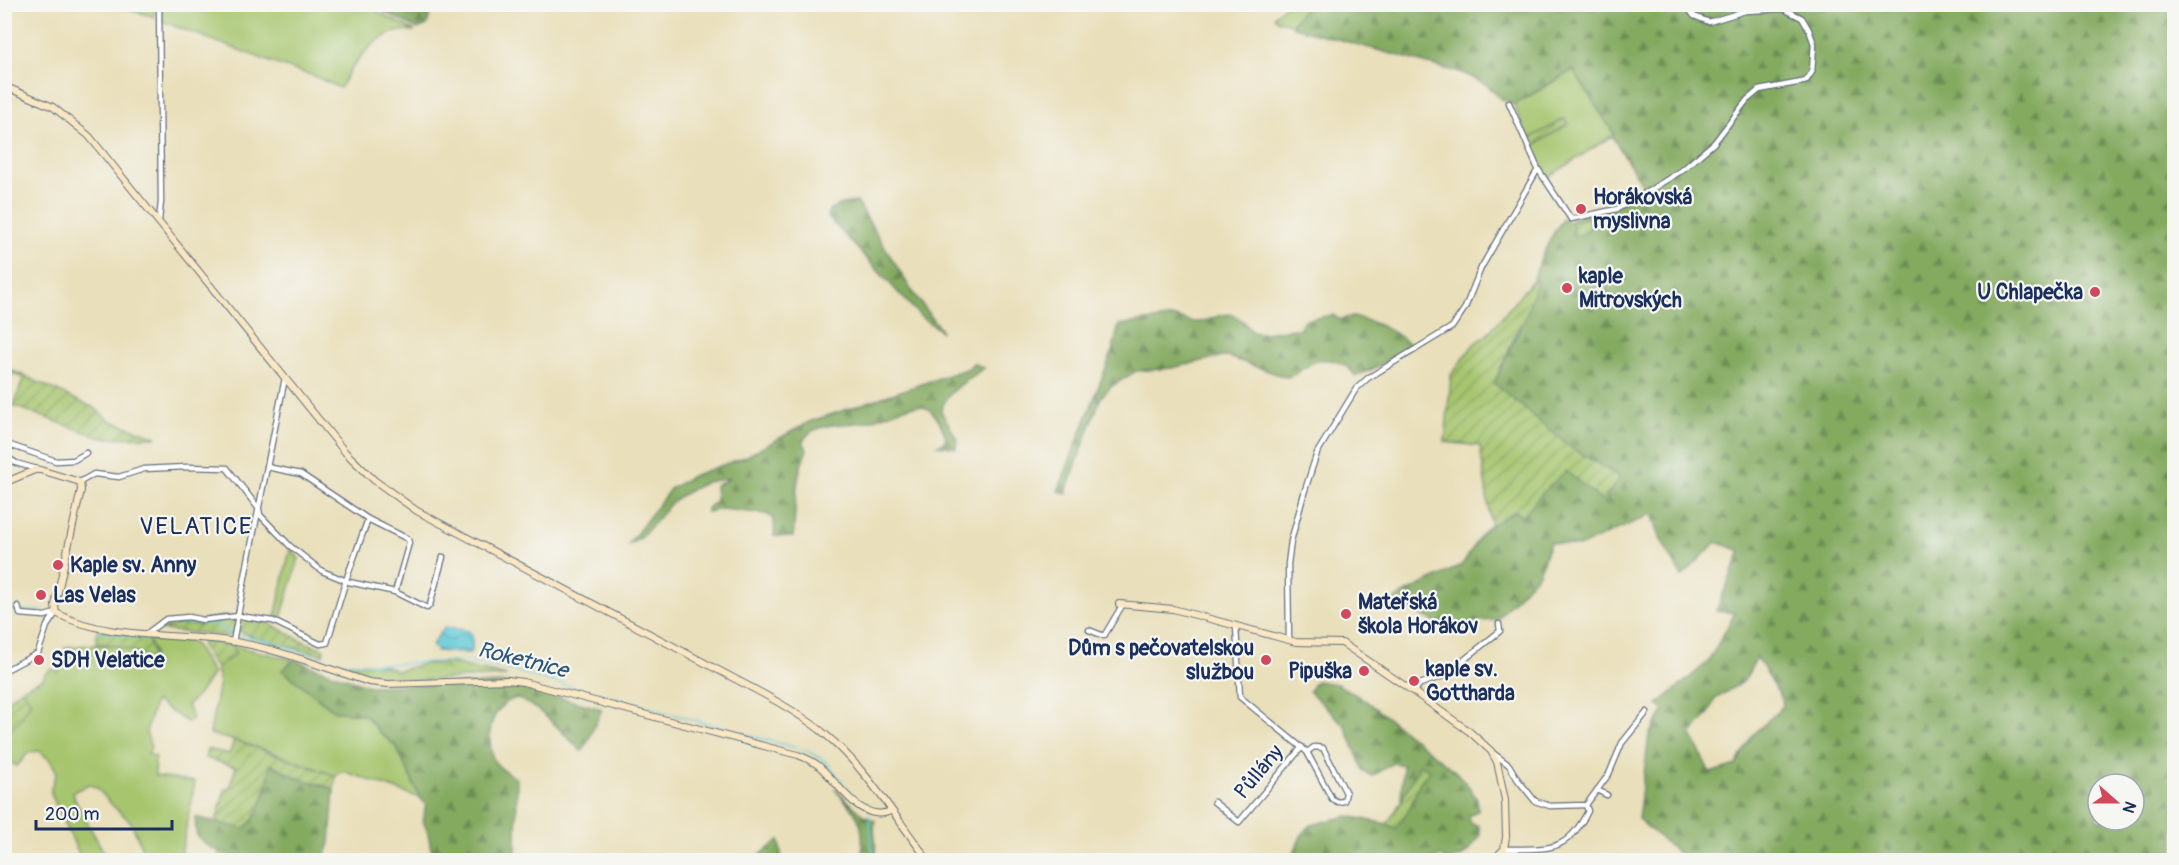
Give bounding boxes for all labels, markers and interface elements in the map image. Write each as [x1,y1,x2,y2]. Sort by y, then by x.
place label: Horákovská myslivna [1593,184,1693,235]
marker: Horákovská myslivna [1574,202,1588,216]
place label: kaple Mitrovských [1578,263,1682,314]
place label: U Chlapečka [1977,279,2083,306]
marker: kaple Mitrovských [1560,281,1574,295]
marker: U Chlapečka [2088,285,2102,299]
district label: VELATICE [139,512,253,541]
place label: Kaple sv. Anny [70,552,196,579]
marker: Kaple sv. Anny [51,558,65,572]
place label: Las Velas [53,582,136,609]
marker: Las Velas [34,588,48,602]
place label: Mateřská škola Horákov [1358,589,1479,640]
marker: Mateřská škola Horákov [1339,607,1353,621]
water label: Roketnice [475,635,573,685]
place label: Dům s pečovatelskou službou [1068,635,1254,686]
place label: SDH Velatice [51,647,165,674]
marker: SDH Velatice [32,653,46,667]
marker: Dům s pečovatelskou službou [1259,653,1273,667]
place label: kaple sv. Gottharda [1425,656,1515,707]
place label: Pipuška [1288,658,1352,685]
marker: Pipuška [1357,664,1371,678]
marker: kaple sv. Gottharda [1407,674,1421,688]
street label: Půllány [1229,739,1290,805]
north arrow [2086,772,2146,832]
scale bar [36,793,172,831]
text: N [2118,798,2140,816]
text: 200 m [45,803,100,826]

